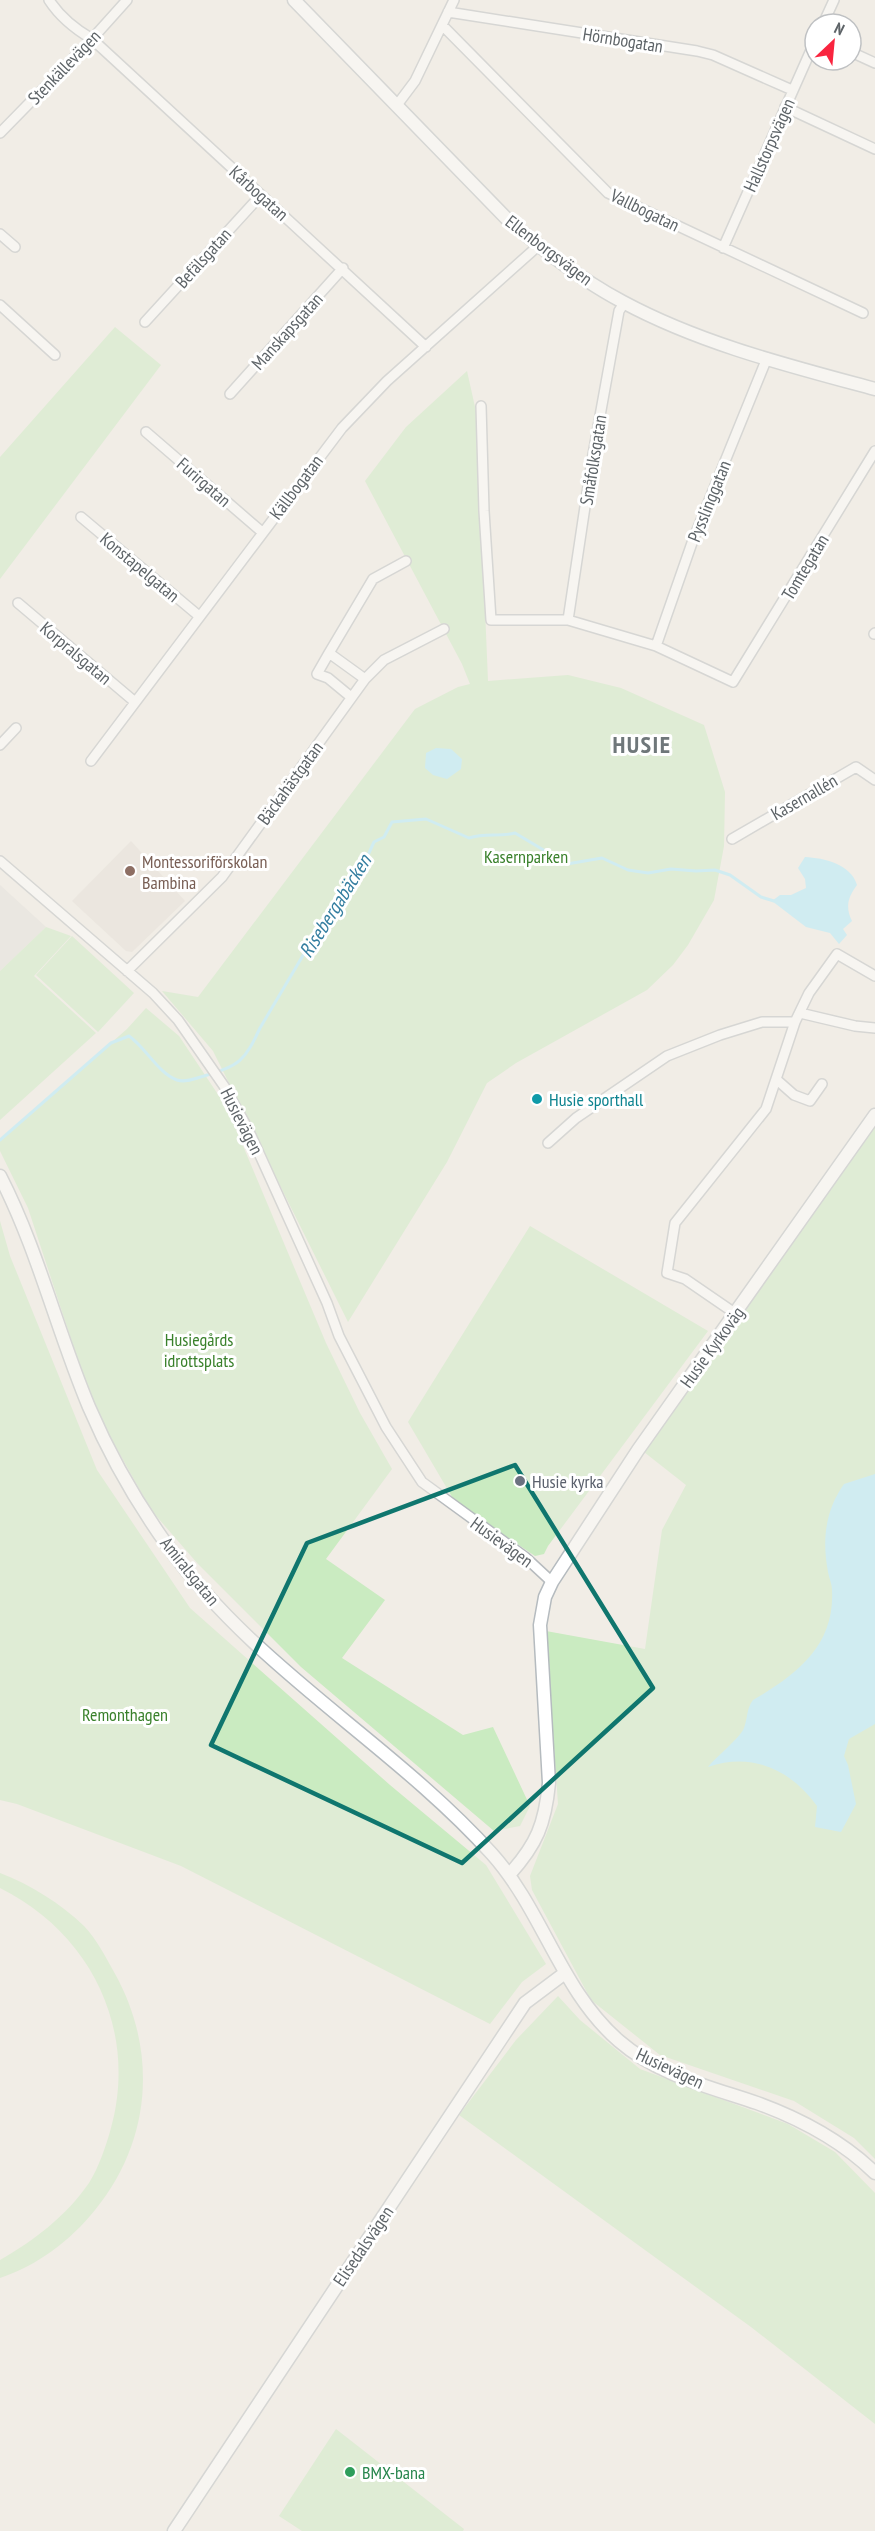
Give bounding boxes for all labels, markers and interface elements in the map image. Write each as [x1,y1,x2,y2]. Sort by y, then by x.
north arrow [803,12,863,72]
text: N [831,18,848,39]
street label: Hörnbogatan [581,22,665,58]
street label: Stenkällevägen [23,25,105,109]
street label: Hallstorpsvägen [738,95,800,195]
street label: Kårbogatan [225,160,293,226]
street label: Vallbogatan [606,183,683,237]
street label: Ellenborgsvägen [501,210,597,290]
street label: Befälsgatan [170,223,236,293]
street label: Manskapsgatan [246,288,328,374]
street label: Småfolksgatan [575,413,611,507]
street label: Källbogatan [264,450,328,524]
street label: Furirgatan [172,452,236,512]
street label: Pysslinggatan [682,457,736,545]
street label: Konstapelgatan [96,527,184,607]
street label: Tomtegatan [776,530,834,604]
street label: Korpralsgatan [36,617,116,689]
district label: HUSIE [612,729,672,760]
street label: Bäckahästgatan [252,737,328,829]
street label: Kasernallén [767,769,841,825]
park label: Kasernparken [484,845,568,868]
water label: Risebergabäcken [293,849,378,962]
place label: Montessoriförskolan Bambina [142,850,267,894]
marker: Montessoriförskolan Bambina [123,864,137,878]
street label: Husievägen [215,1084,269,1158]
place label: Husie sporthall [549,1088,644,1111]
marker: Husie sporthall [530,1092,544,1106]
street label: Husie Kyrkoväg [675,1302,749,1392]
park label: Husiegårds idrottsplats [164,1328,234,1372]
place label: Husie kyrka [532,1470,604,1493]
marker: Husie kyrka [513,1474,527,1488]
street label: Husievägen [466,1512,538,1572]
street label: Amiralsgatan [155,1532,225,1610]
park label: Remonthagen [82,1703,168,1726]
street label: Husievägen [633,2042,707,2094]
street label: Elisedalsvägen [328,2201,398,2291]
place label: BMX-bana [362,2461,425,2484]
marker: BMX-bana [343,2465,357,2479]

